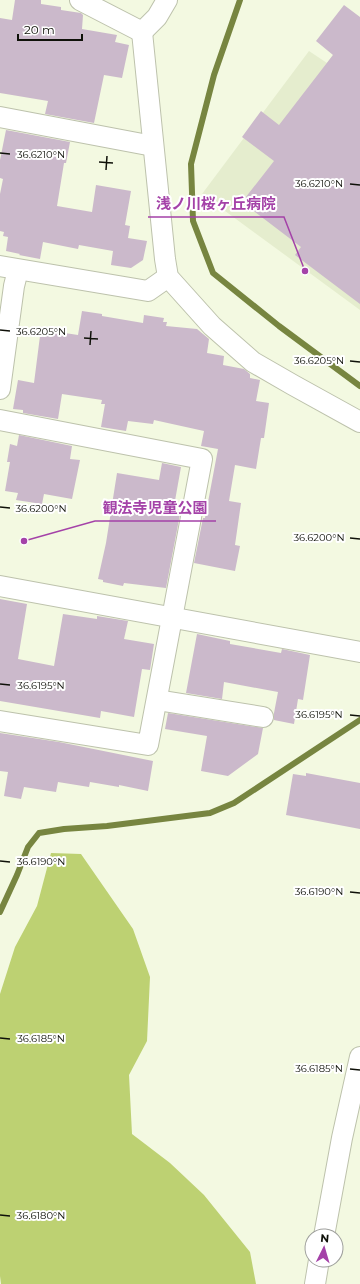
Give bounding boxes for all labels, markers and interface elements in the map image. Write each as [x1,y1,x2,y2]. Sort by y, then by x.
scale bar [18,16,82,42]
text: 20 m [24,22,55,37]
text: 36.6210°N [17,148,65,161]
text: 36.6210°N [295,177,343,190]
callout: 浅ノ川桜ヶ丘病院 [148,190,284,217]
text: 浅ノ川桜ヶ丘病院 [156,194,276,213]
text: 36.6205°N [16,325,66,338]
text: 36.6205°N [294,354,344,367]
callout: 観法寺児童公園 [95,494,216,521]
text: 観法寺児童公園 [102,498,208,517]
text: 36.6200°N [15,502,67,515]
text: 36.6200°N [293,531,345,544]
text: 36.6195°N [17,679,65,692]
text: 36.6195°N [295,708,343,721]
text: 36.6190°N [17,855,65,868]
text: 36.6190°N [295,885,343,898]
text: 36.6185°N [17,1032,65,1045]
text: 36.6185°N [295,1062,343,1075]
text: 36.6180°N [17,1209,65,1222]
north arrow [304,1228,344,1268]
text: N [320,1231,330,1245]

